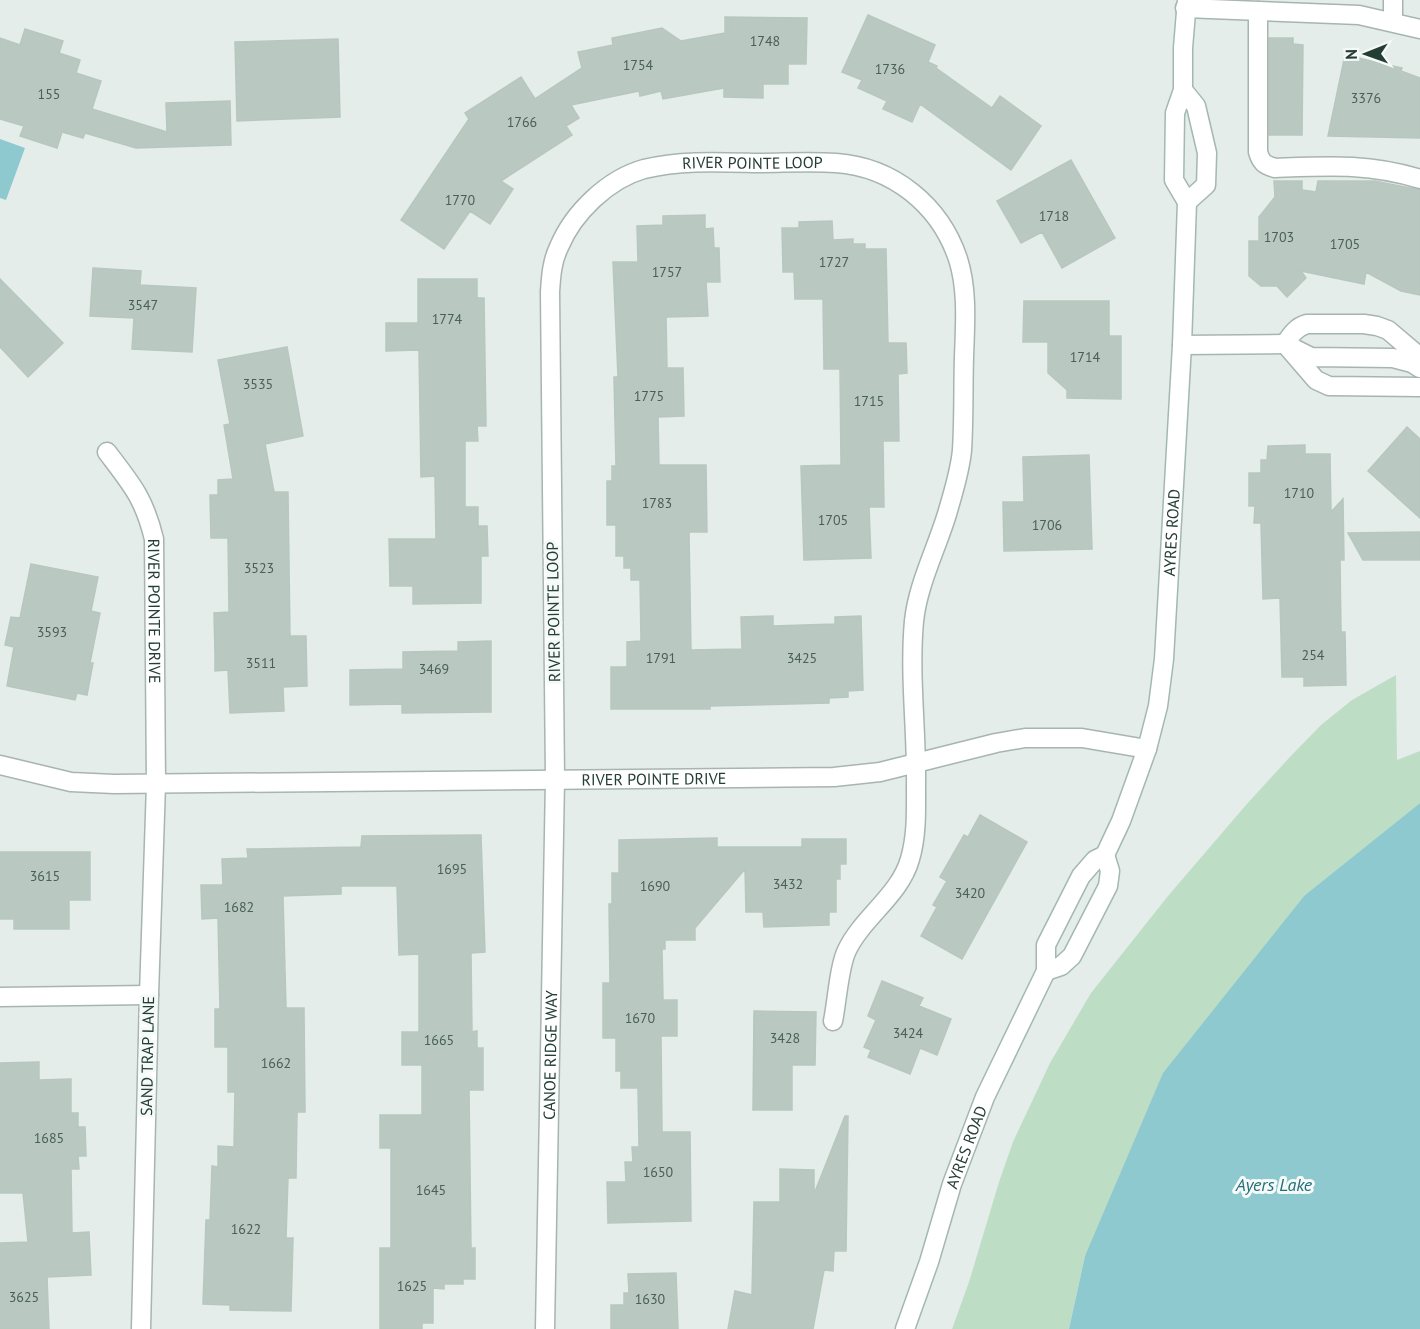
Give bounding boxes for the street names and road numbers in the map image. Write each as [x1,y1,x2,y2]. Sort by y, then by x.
street label: RIVER POINTE LOOP [681,152,823,173]
street label: AYRES ROAD [1159,488,1184,577]
street label: RIVER POINTE DRIVE [144,539,165,684]
street label: RIVER POINTE LOOP [542,542,564,682]
street label: RIVER POINTE DRIVE [581,768,726,789]
street label: CANOE RIDGE WAY [539,990,561,1120]
street label: SAND TRAP LANE [136,996,158,1116]
street label: AYRES ROAD [941,1103,991,1191]

